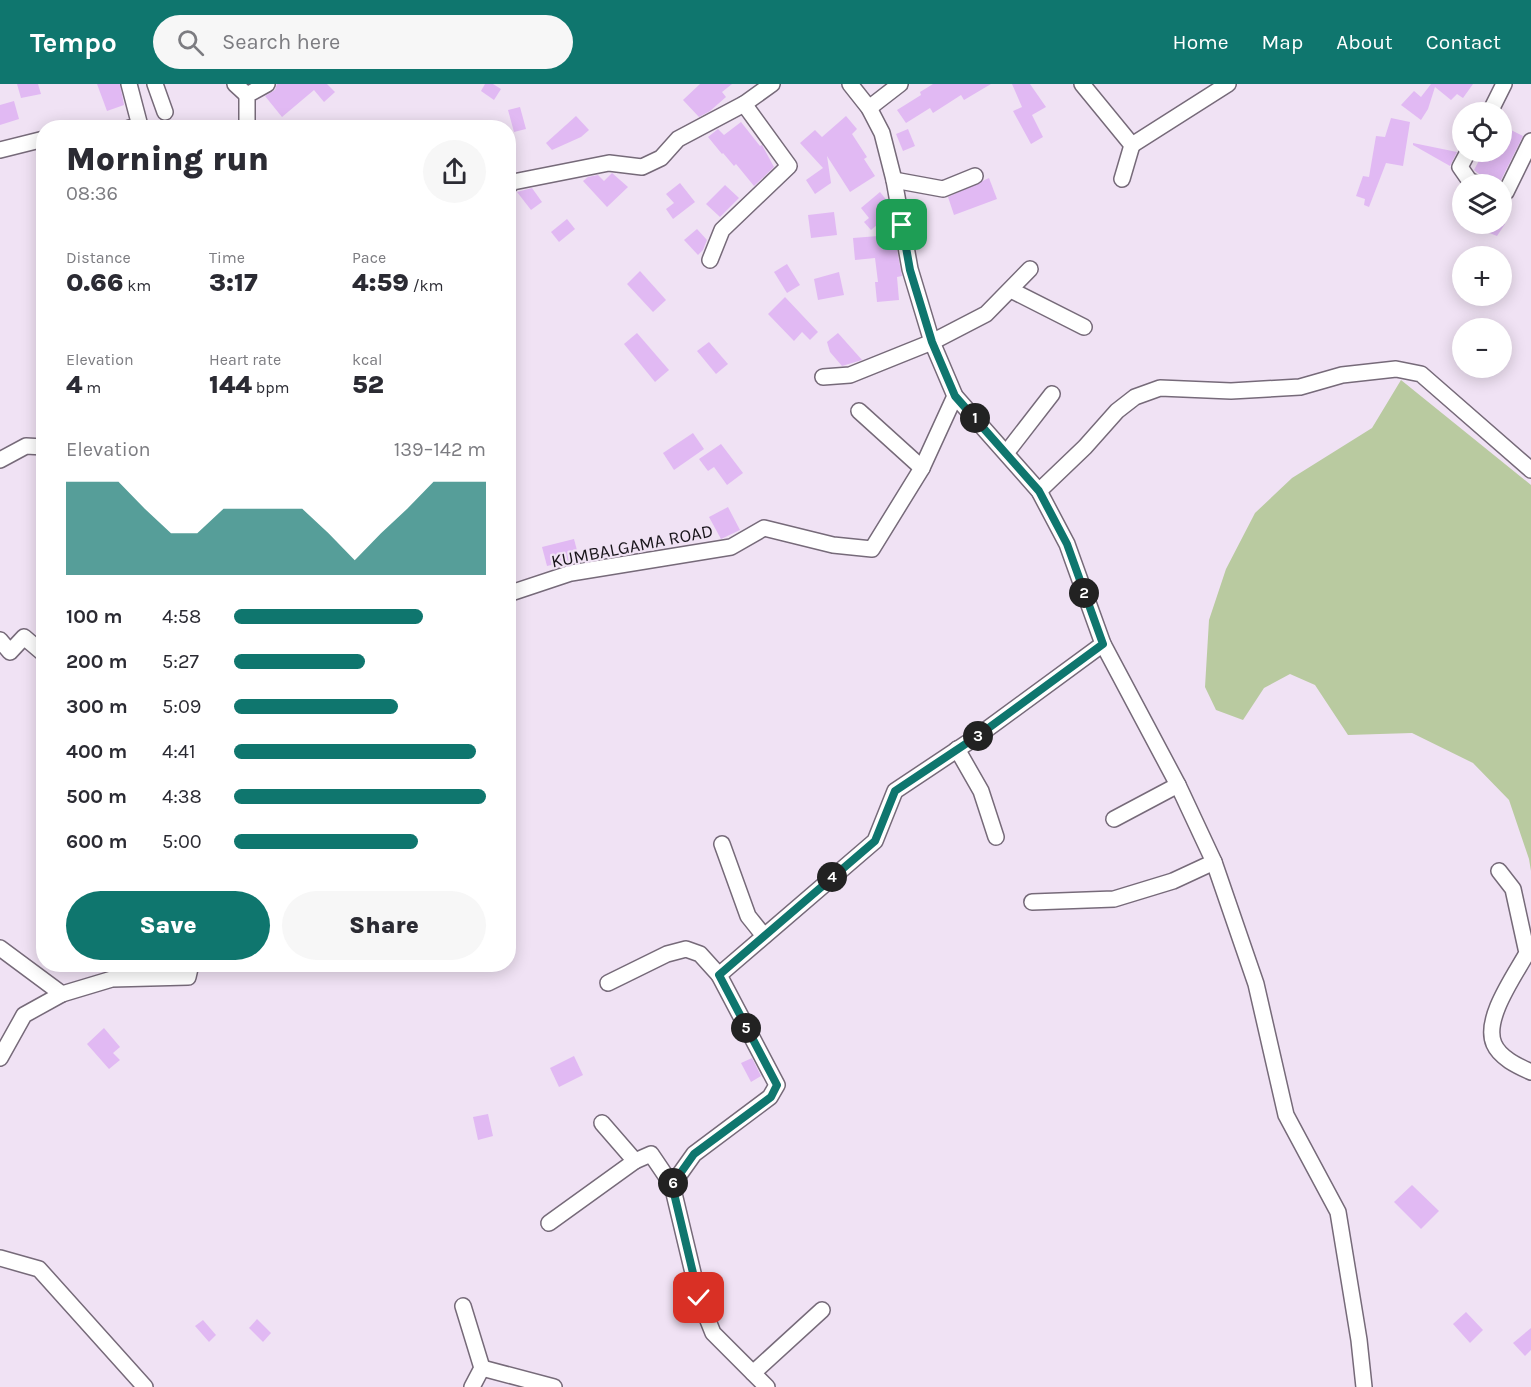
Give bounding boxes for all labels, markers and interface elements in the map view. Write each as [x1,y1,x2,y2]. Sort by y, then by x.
search box [153,15,573,69]
text: Tempo [30,26,117,59]
icon: search [174,26,207,59]
text: Search here [222,29,340,55]
text: Home [1173,30,1229,54]
text: Map [1262,30,1303,54]
text: About [1336,30,1393,54]
text: Contact [1426,30,1501,54]
map controls [1452,102,1512,378]
button: locate [1452,102,1512,162]
text: Morning run [66,140,269,178]
button: share [423,140,486,203]
button: layers [1452,174,1512,234]
text: 08:36 [66,182,118,205]
pin [876,199,927,250]
icon: arrive [885,208,918,241]
button: + [1452,246,1512,306]
text: Distance [66,248,131,267]
text: Time [209,248,245,267]
text: Pace [352,248,386,267]
text: 0.66 [66,267,124,298]
text: 3:17 [209,267,258,298]
text: 4:59 [352,267,409,298]
text: km [124,276,151,295]
text: /km [409,276,444,295]
button: − [1452,318,1512,378]
text: Elevation [66,350,134,369]
text: Heart rate [209,350,281,369]
text: kcal [352,350,383,369]
text: 4 [66,369,82,400]
text: 144 [209,369,252,400]
text: 52 [352,369,384,400]
text: m [82,378,101,397]
text: bpm [252,378,290,397]
pin: 1 [960,403,990,433]
text: 1 [972,408,978,427]
text: Elevation [66,438,151,461]
text: 139–142 m [394,438,486,461]
street label: KUMBALGAMA ROAD [549,520,715,572]
pin: 2 [1069,578,1099,608]
text: 2 [1079,583,1089,602]
text: 100 m [66,605,122,628]
text: 4:58 [162,605,201,628]
text: 200 m [66,650,127,673]
text: 5:27 [162,650,199,673]
text: 300 m [66,695,128,718]
text: 5:09 [162,695,201,718]
pin: 3 [963,721,993,751]
text: 3 [973,726,983,745]
text: 400 m [66,740,127,763]
text: 4:41 [162,740,196,763]
text: 500 m [66,785,127,808]
text: 4:38 [162,785,202,808]
text: 600 m [66,830,127,853]
text: 5:00 [162,830,202,853]
pin: 4 [817,862,847,892]
text: 4 [827,867,837,886]
button: Save [66,891,270,960]
button: Share [282,891,486,960]
pin: 5 [731,1013,761,1043]
text: 5 [741,1018,751,1037]
pin: 6 [658,1168,688,1198]
text: 6 [668,1173,678,1192]
pin [673,1272,724,1323]
icon: check [682,1281,715,1314]

